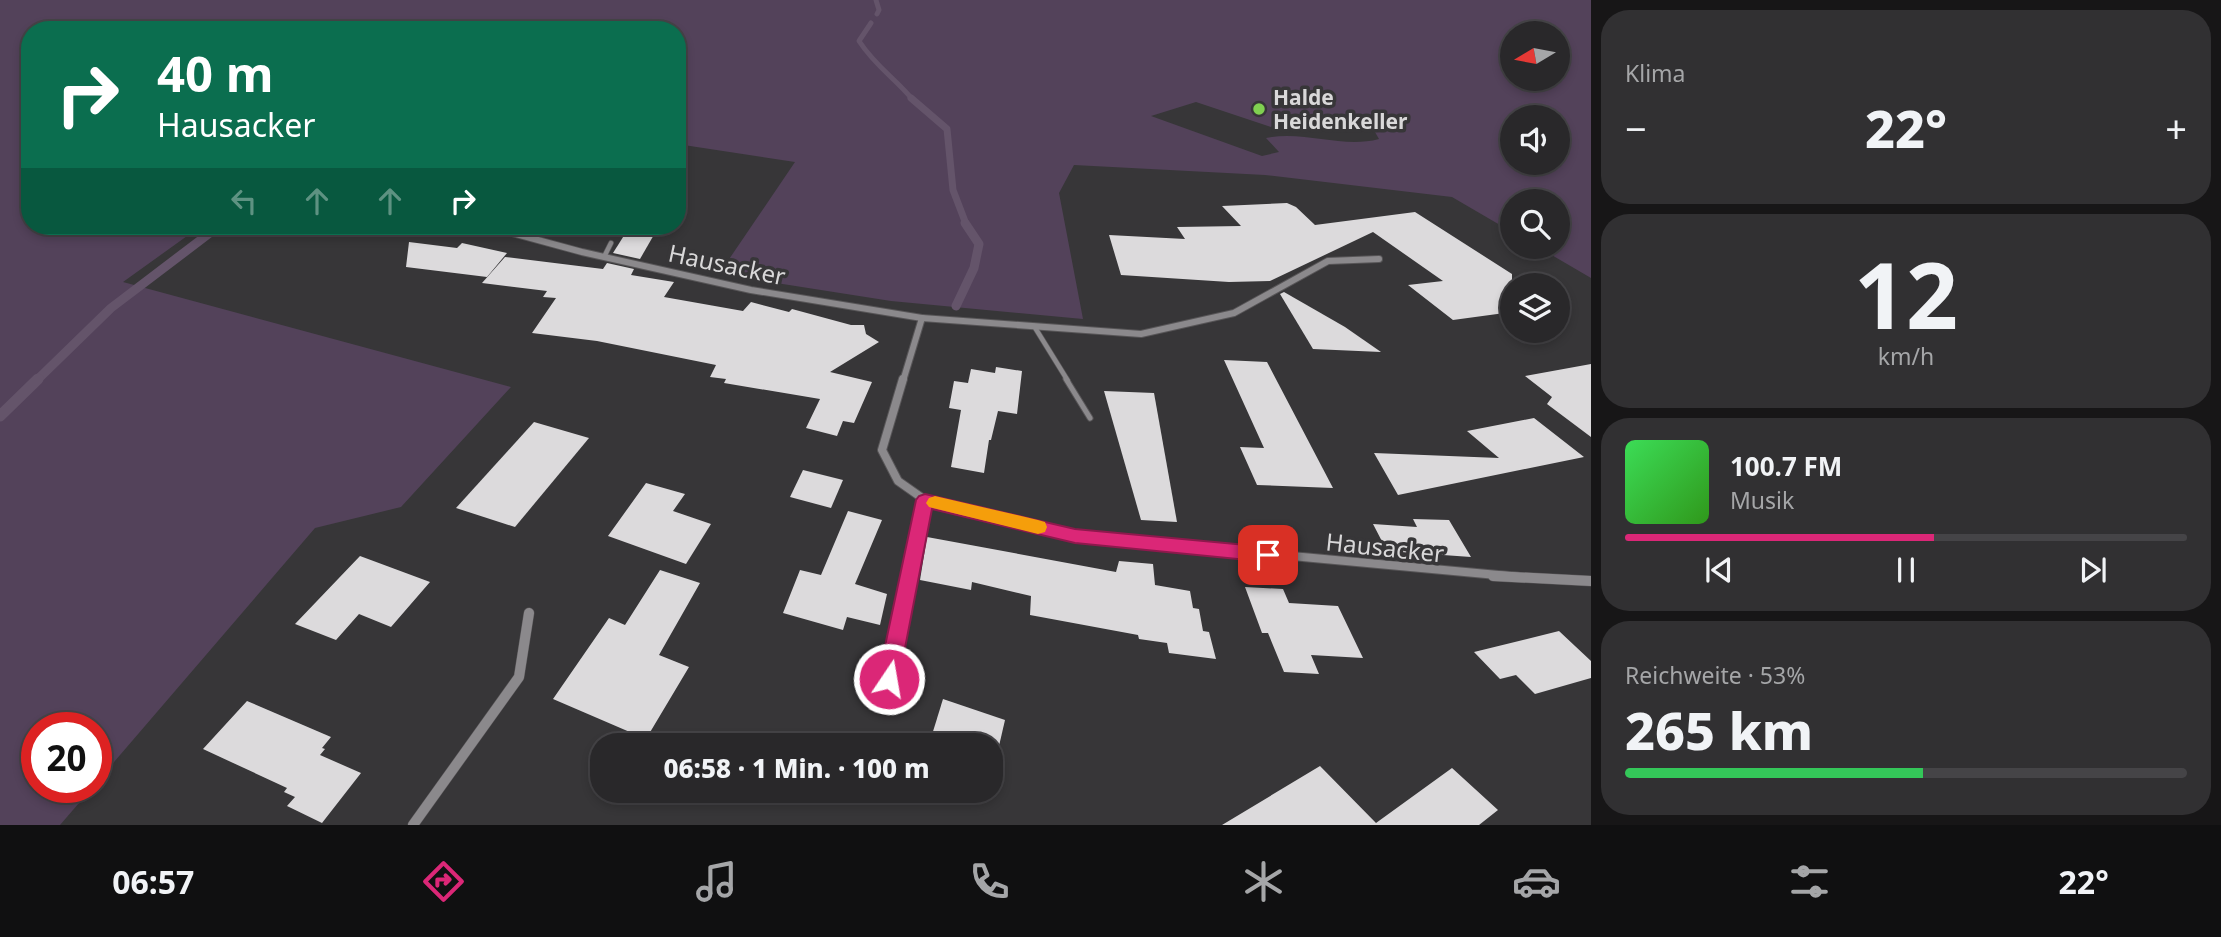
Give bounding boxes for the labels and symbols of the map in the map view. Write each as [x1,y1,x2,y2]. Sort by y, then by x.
north arrow [1500,21,1570,91]
place label: Halde Heidenkeller [1273,83,1408,135]
marker: Halde Heidenkeller [1251,101,1267,117]
street label: Hausacker [665,236,789,293]
street label: Hausacker [1324,524,1446,570]
pin [1238,525,1298,585]
position arrow [852,642,926,716]
speed limit sign: 20 [21,712,112,803]

